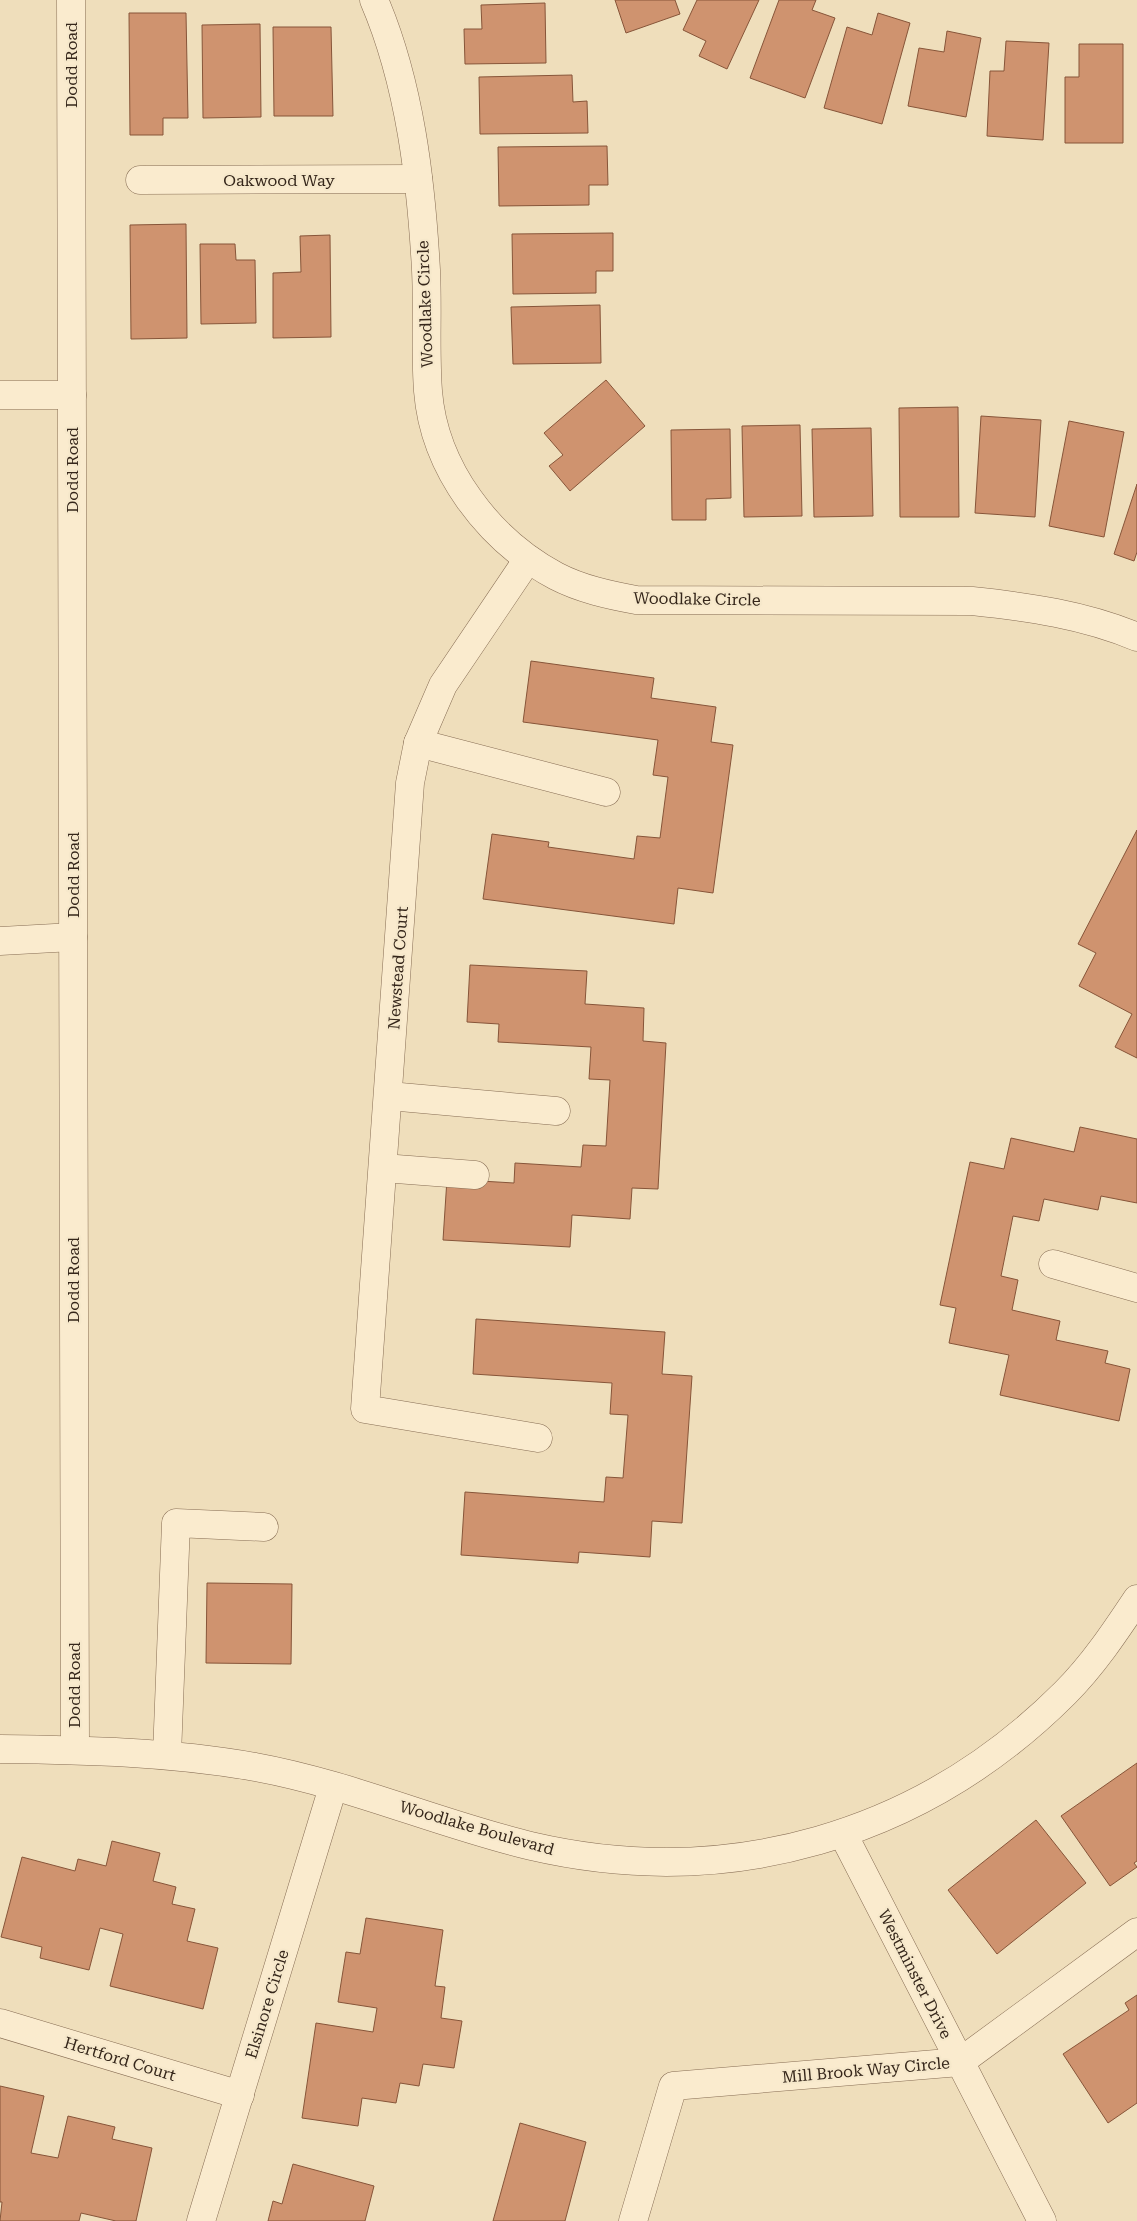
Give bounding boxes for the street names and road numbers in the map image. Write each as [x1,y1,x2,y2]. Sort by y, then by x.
street label: Dodd Road [62,22,81,108]
street label: Oakwood Way [223,171,335,190]
street label: Woodlake Circle [413,240,437,368]
street label: Dodd Road [63,427,82,513]
street label: Woodlake Circle [633,588,761,610]
street label: Dodd Road [64,832,83,918]
street label: Newstead Court [384,906,412,1030]
street label: Dodd Road [64,1237,83,1323]
street label: Dodd Road [65,1642,84,1728]
street label: Woodlake Boulevard [397,1797,557,1859]
street label: Westminster Drive [874,1906,956,2042]
street label: Elsinore Circle [241,1947,293,2061]
street label: Hertford Court [62,2033,178,2085]
street label: Mill Brook Way Circle [781,2053,951,2087]

